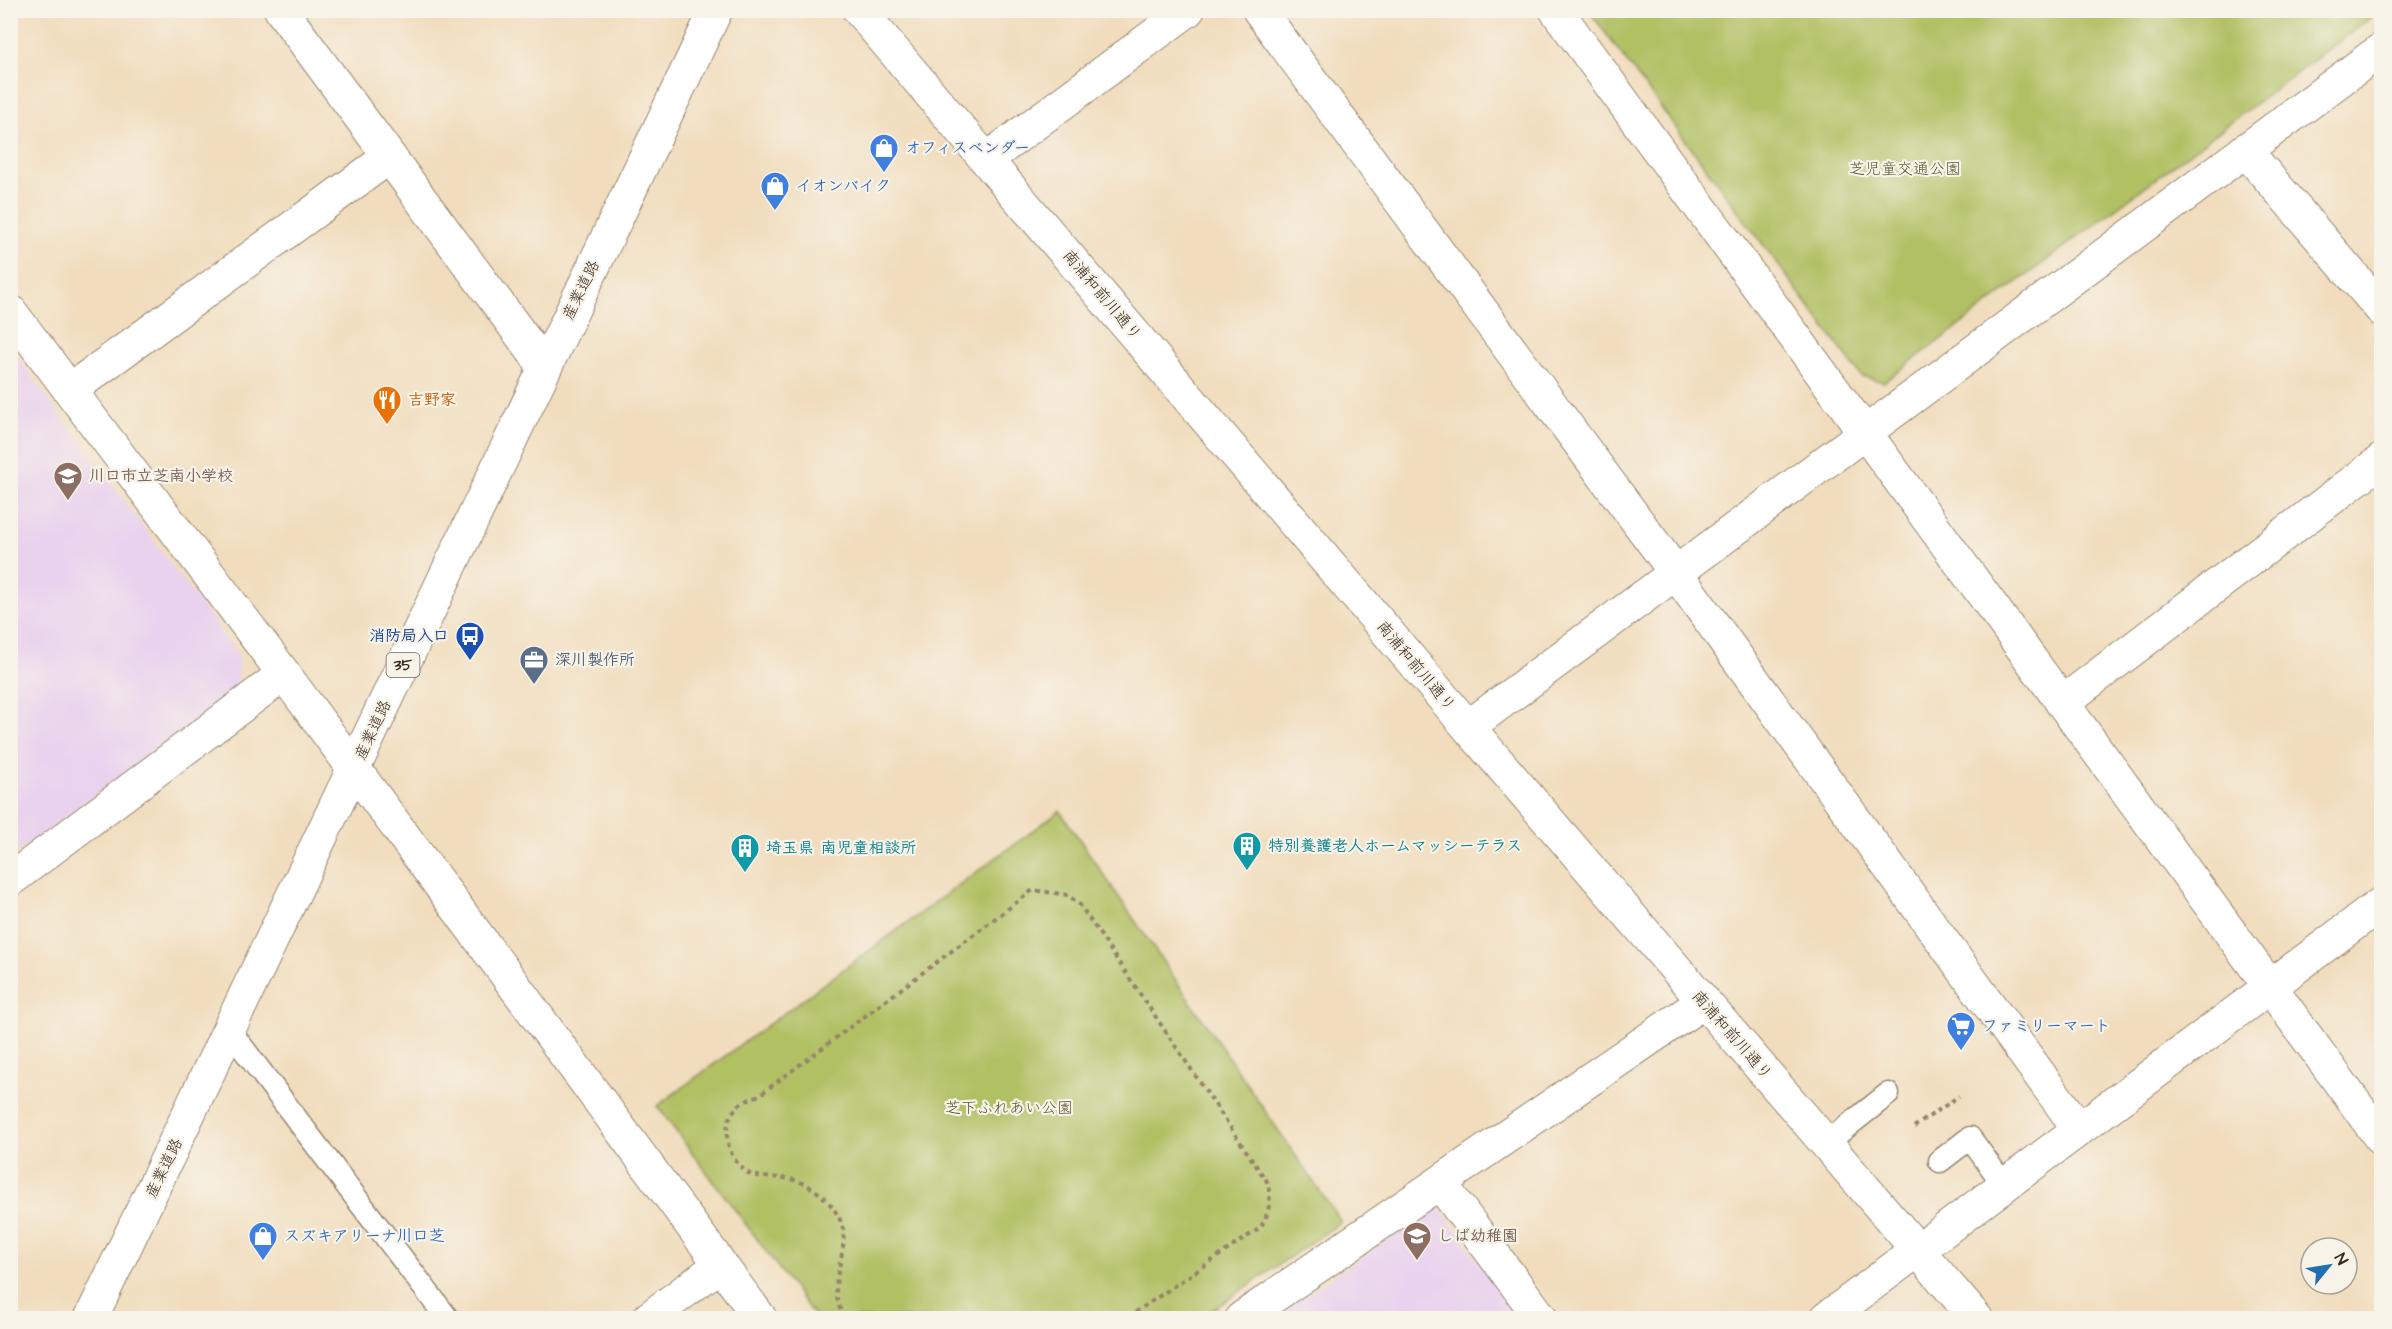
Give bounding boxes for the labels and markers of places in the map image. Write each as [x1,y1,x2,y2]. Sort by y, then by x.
shop icon: オフィスベンダー [868,132,900,174]
place label: オフィスベンダー [905,137,1030,159]
shop icon: イオンバイク [759,170,791,212]
place label: イオンバイク [796,175,891,197]
restaurant icon: 吉野家 [371,384,403,426]
place label: 吉野家 [408,389,456,411]
school or university icon: 川口市立芝南小学校 [52,460,84,502]
place label: 川口市立芝南小学校 [89,465,233,487]
bus stop icon: 消防局入口 [454,620,486,662]
place label: 消防局入口 [369,625,449,647]
office icon: 深川製作所 [518,644,550,686]
place label: 深川製作所 [555,649,635,671]
building icon: 特別養護老人ホームマッシーテラス [1231,830,1263,872]
building icon: 埼玉県 南児童相談所 [729,832,761,874]
place label: 特別養護老人ホームマッシーテラス [1268,835,1522,857]
place label: 埼玉県 南児童相談所 [766,837,916,859]
supermarket icon: ファミリーマート [1945,1010,1977,1052]
place label: ファミリーマート [1982,1015,2111,1037]
shop icon: スズキアリーナ川口芝 [247,1220,279,1262]
school or university icon: しば幼稚園 [1401,1220,1433,1262]
place label: スズキアリーナ川口芝 [284,1225,445,1247]
place label: しば幼稚園 [1438,1225,1518,1247]

